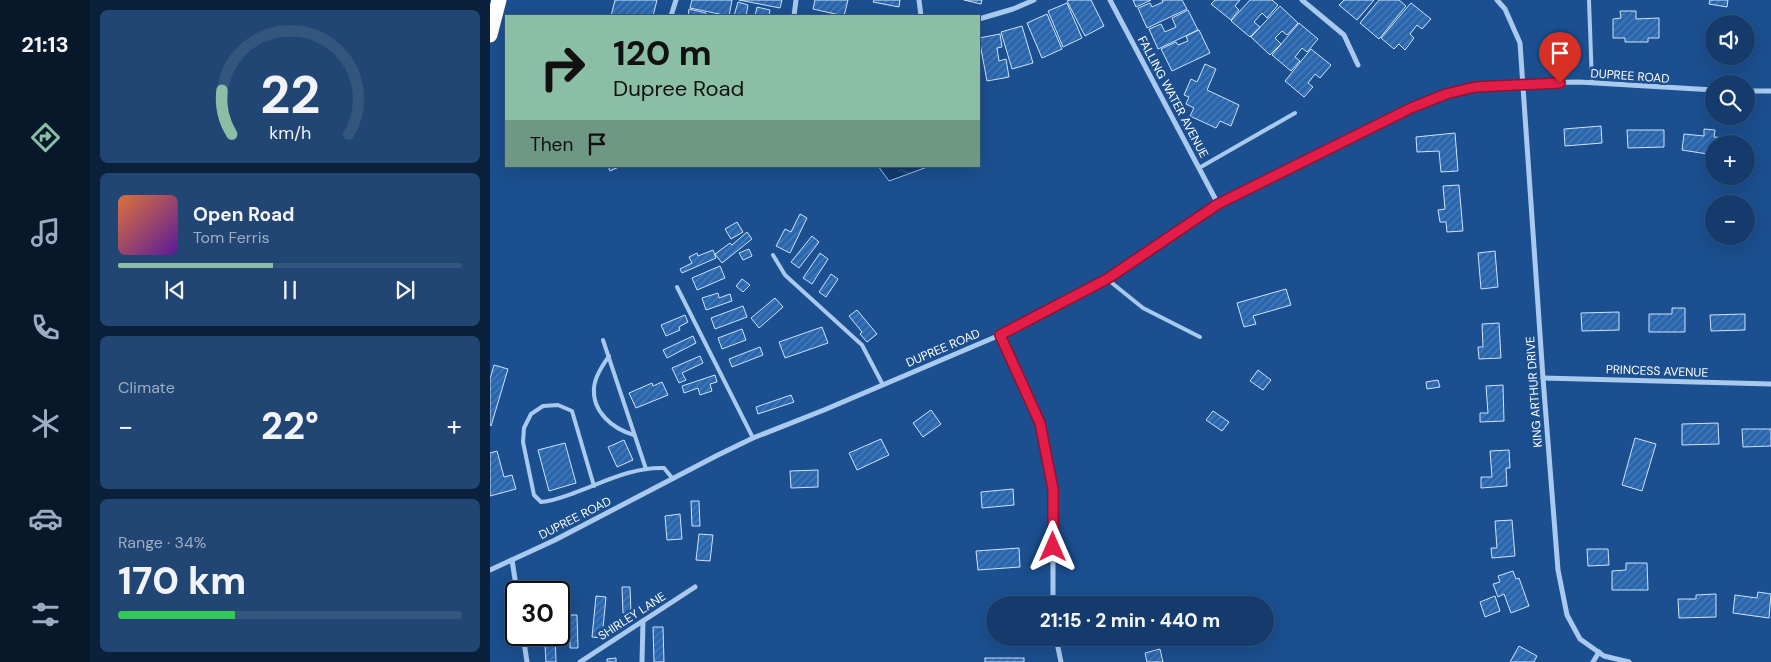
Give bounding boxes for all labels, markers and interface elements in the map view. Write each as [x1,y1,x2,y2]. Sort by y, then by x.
map controls [1705,15,1755,245]
button: sound [1705,15,1755,65]
text: 21:13 [21,30,69,59]
text: 120 m [613,30,712,76]
pin [1539,32,1581,83]
street label: FALLING WATER AVENUE [1134,33,1212,161]
icon: right [530,35,595,100]
icon: arrive [1546,39,1574,67]
text: 22 [260,61,320,129]
street label: DUPREE ROAD [1590,65,1670,87]
text: Dupree Road [613,74,744,103]
button: search [1705,75,1755,125]
icon: directions [28,120,63,155]
text: km/h [269,121,311,145]
icon: arrive [583,130,611,158]
text: Then [530,132,573,157]
button: + [1705,135,1755,185]
button: − [1705,195,1755,245]
text: Open Road [193,202,295,227]
icon: music [28,215,63,250]
text: Tom Ferris [193,227,270,248]
icon: previous [161,276,189,304]
icon: pause [276,276,304,304]
icon: next [391,276,419,304]
icon: phone [28,310,63,345]
street label: DUPREE ROAD [904,325,982,371]
street label: KING ARTHUR DRIVE [1522,336,1546,448]
street label: PRINCESS AVENUE [1606,361,1709,381]
text: Climate [118,377,175,398]
text: 22° [261,401,319,451]
icon: climate [28,406,63,441]
text: − [118,408,133,445]
text: + [447,408,462,445]
street label: DUPREE ROAD [536,493,614,543]
icon: car [28,501,63,536]
position arrow [1026,520,1078,572]
text: Range · 34% [118,532,206,553]
text: 170 km [118,556,246,606]
speed limit sign: 30 [505,581,570,646]
street label: SHIRLEY LANE [595,588,669,644]
icon: filters [28,597,63,632]
text: 21:15 · 2 min · 440 m [1040,608,1220,633]

